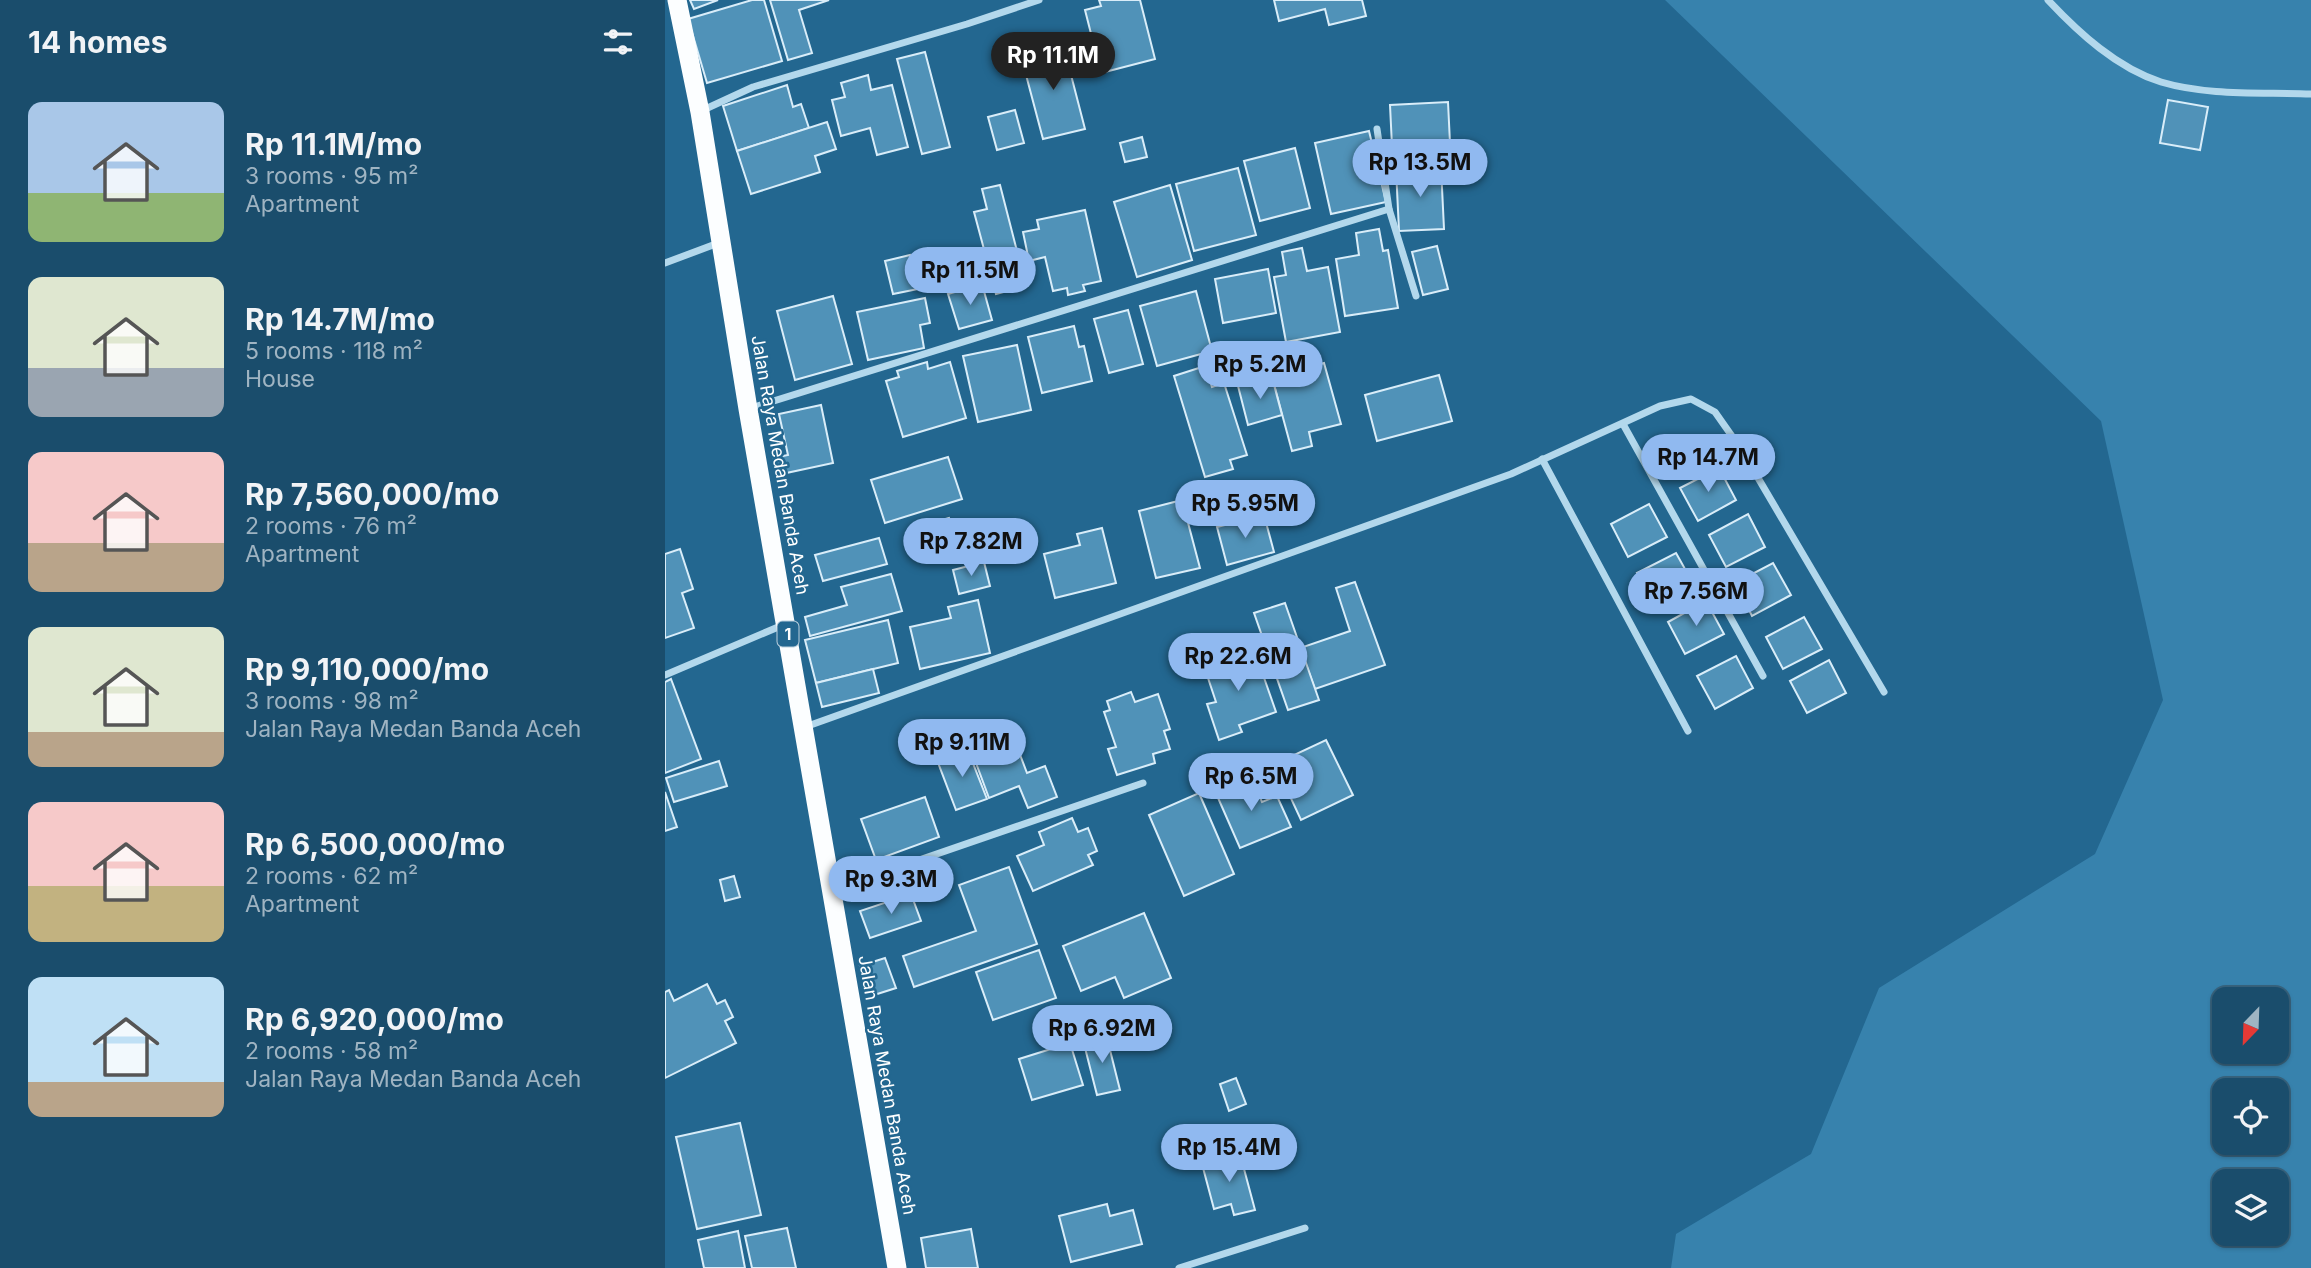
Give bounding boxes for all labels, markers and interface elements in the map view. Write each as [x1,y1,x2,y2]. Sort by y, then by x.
icon: filters [599,23,637,61]
text: 14 homes [28,24,167,60]
pin: Rp 11.1M [981,32,1125,92]
text: Rp 11.1M [1007,41,1099,69]
text: Rp 11.1M/mo [245,126,422,162]
icon: home [84,130,168,214]
pin: Rp 13.5M [1348,140,1492,199]
text: Rp 13.5M [1369,148,1472,176]
text: 3 rooms · 95 m² [245,162,418,190]
text: Apartment [245,190,359,218]
pin: Rp 11.5M [898,247,1042,307]
text: Rp 11.5M [921,256,1019,284]
text: Rp 14.7M/mo [245,301,435,337]
icon: home [84,305,168,389]
street label: Jalan Raya Medan Banda Aceh [747,333,814,596]
text: 5 rooms · 118 m² [245,337,423,365]
pin: Rp 5.2M [1195,342,1325,401]
text: Rp 5.2M [1214,350,1306,378]
text: House [245,365,315,393]
pin: Rp 14.7M [1636,434,1780,494]
text: Rp 14.7M [1657,443,1759,471]
text: Rp 7,560,000/mo [245,476,500,512]
icon: home [84,480,168,564]
pin: Rp 5.95M [1173,480,1317,540]
text: Rp 5.95M [1191,489,1299,517]
text: 2 rooms · 76 m² [245,512,417,540]
pin: Rp 7.82M [899,518,1043,578]
text: Rp 7.82M [919,527,1023,555]
text: Apartment [245,540,359,568]
pin: Rp 7.56M [1624,568,1768,628]
text: Rp 7.56M [1644,577,1748,605]
road number: 1 [778,622,799,646]
pin: Rp 22.6M [1166,634,1310,693]
text: Rp 22.6M [1184,642,1292,670]
text: Rp 9,110,000/mo [245,651,489,687]
icon: home [84,655,168,739]
text: 3 rooms · 98 m² [245,687,419,715]
text: Jalan Raya Medan Banda Aceh [245,715,581,743]
pin: Rp 9.11M [890,720,1034,779]
text: Rp 9.11M [914,728,1010,756]
pin: Rp 6.5M [1186,754,1316,813]
text: Rp 6.5M [1205,762,1297,790]
text: Rp 6,500,000/mo [245,826,505,862]
icon: home [84,830,168,914]
pin: Rp 9.3M [826,856,956,916]
text: 2 rooms · 62 m² [245,862,418,890]
text: Rp 9.3M [845,865,937,893]
text: Apartment [245,890,359,918]
street label: Jalan Raya Medan Banda Aceh [854,953,921,1216]
north arrow [2212,987,2289,1064]
map controls [2212,987,2289,1246]
text: Rp 6,920,000/mo [245,1001,504,1037]
icon: home [84,1005,168,1089]
pin: Rp 6.92M [1030,1006,1174,1065]
text: Rp 6.92M [1048,1014,1156,1042]
text: 2 rooms · 58 m² [245,1037,418,1065]
text: Jalan Raya Medan Banda Aceh [245,1065,581,1093]
button: locate [2212,1078,2289,1155]
pin: Rp 15.4M [1157,1124,1301,1184]
text: Rp 15.4M [1177,1133,1281,1161]
button: layers [2212,1169,2289,1246]

